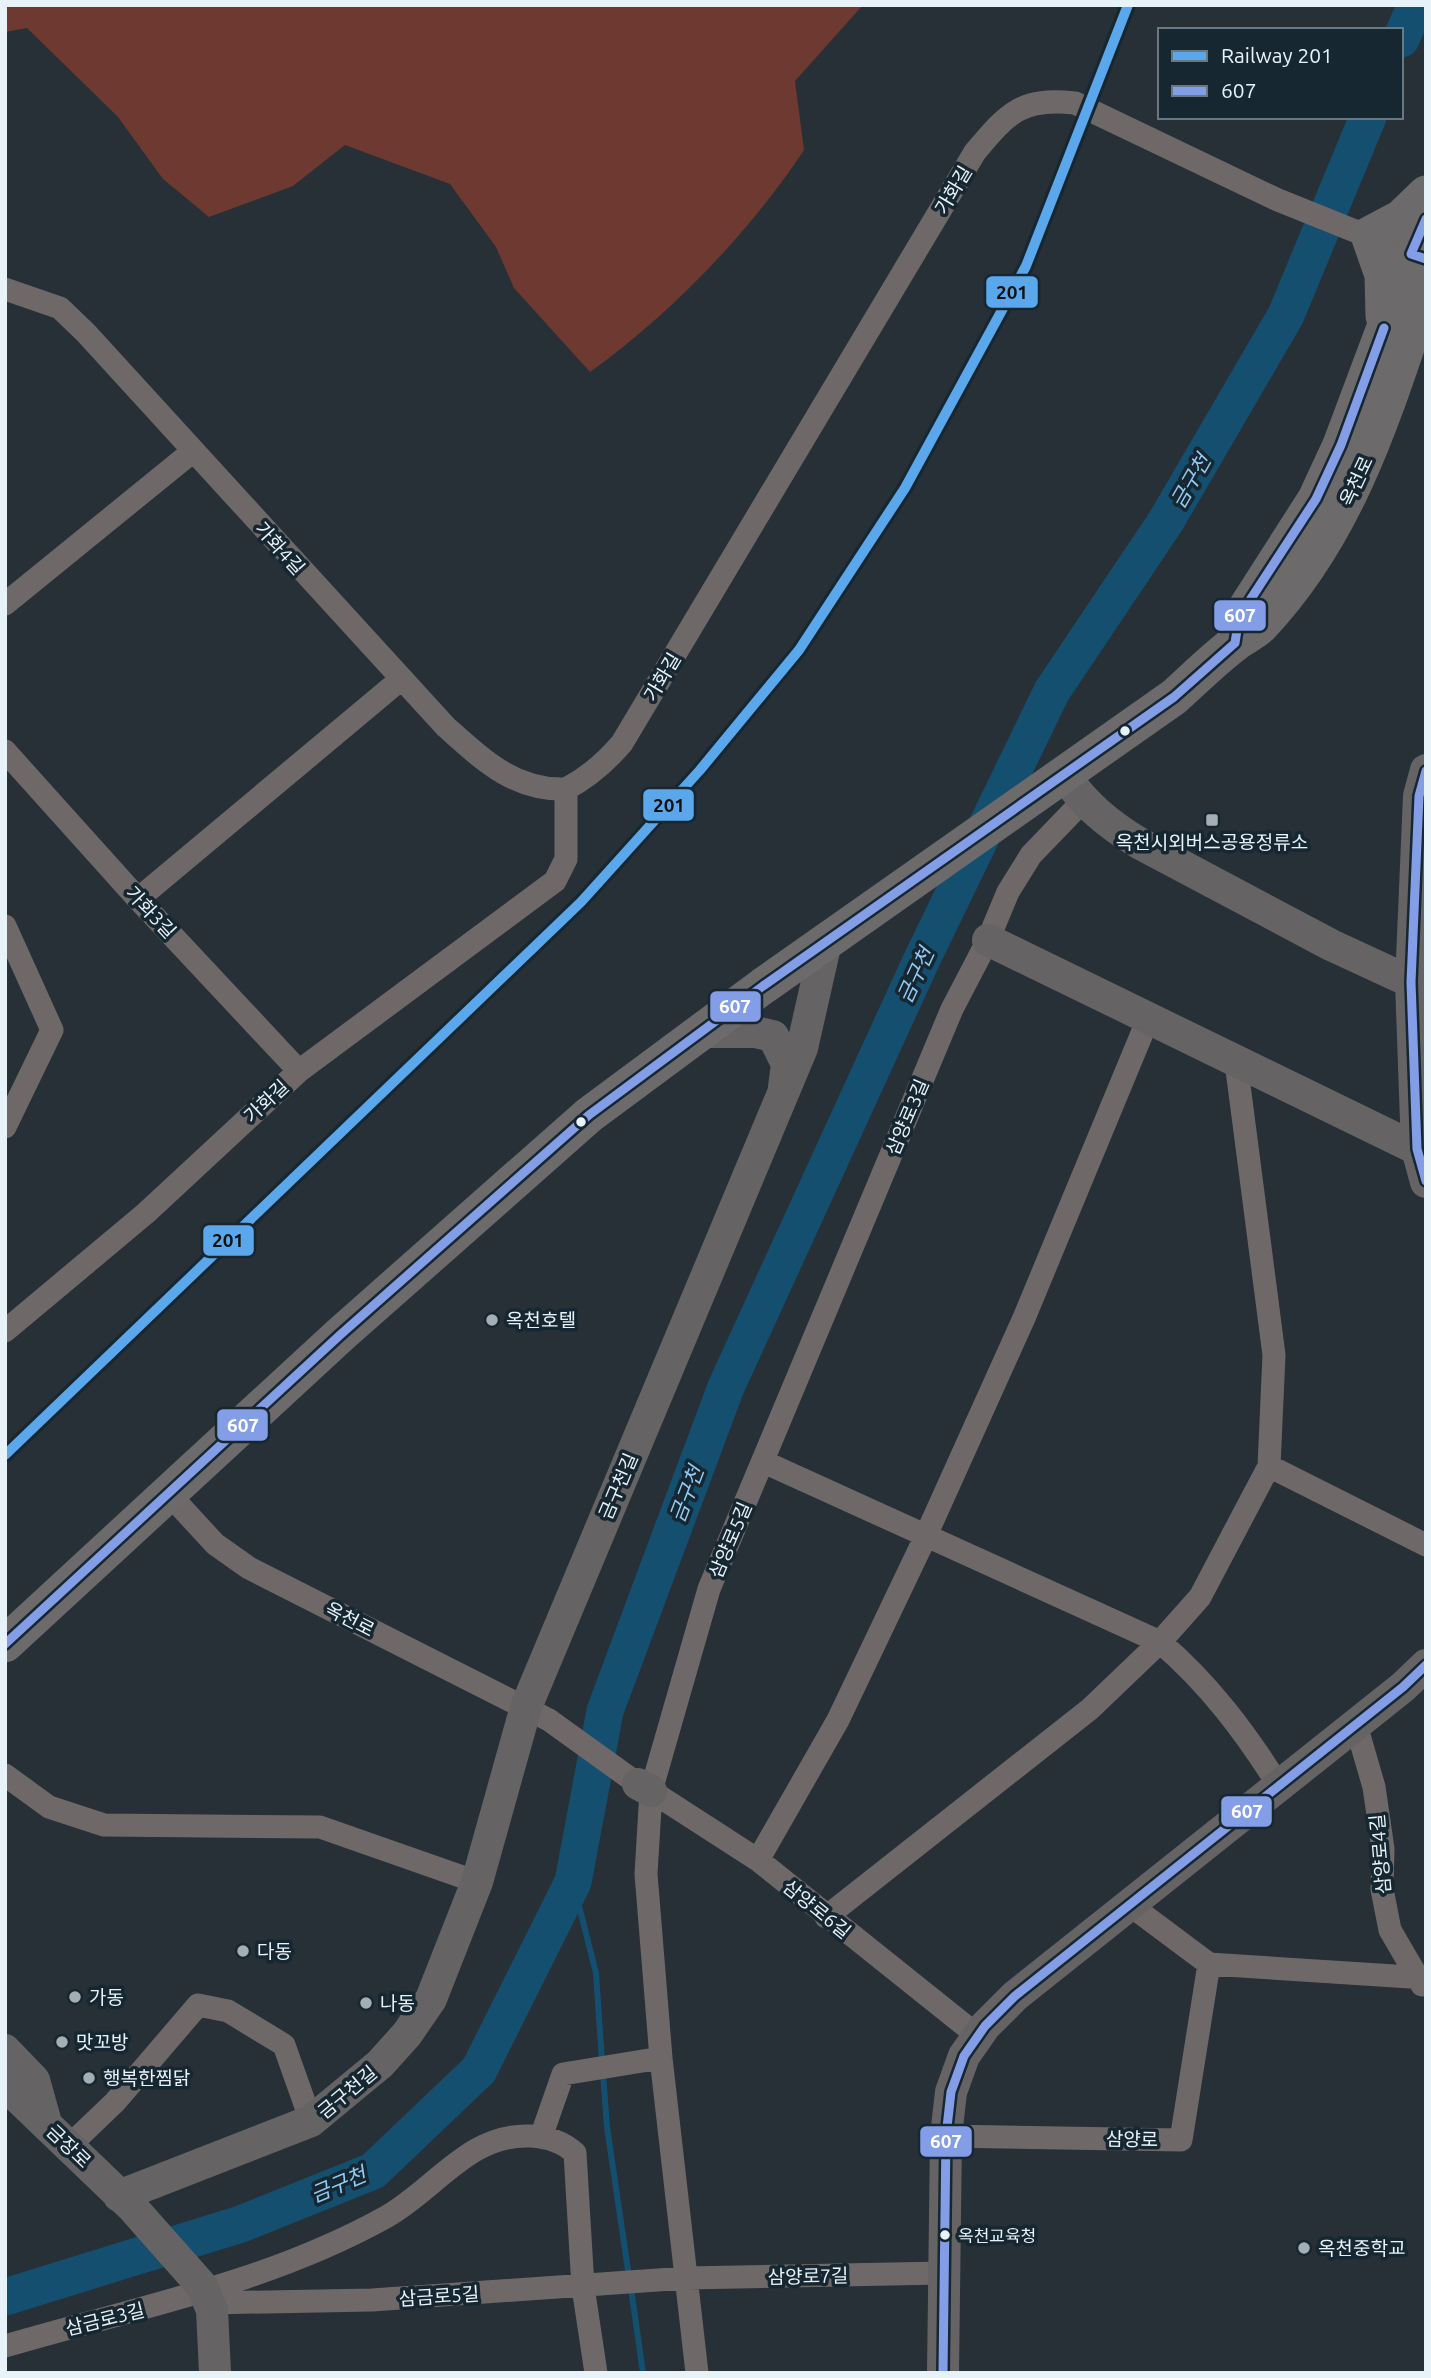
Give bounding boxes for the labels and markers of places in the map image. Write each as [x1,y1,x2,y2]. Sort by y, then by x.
unlabelled marker [1118,724,1132,738]
marker: 옥천시외버스공용정류소 [1204,812,1220,828]
place label: 옥천시외버스공용정류소 [1116,831,1308,853]
unlabelled marker [574,1115,588,1129]
place label: 옥천호텔 [506,1309,576,1331]
marker: 옥천호텔 [484,1312,500,1328]
place label: 다동 [257,1940,292,1962]
marker: 다동 [235,1943,251,1959]
place label: 가동 [89,1986,124,2008]
marker: 가동 [67,1989,83,2005]
place label: 나동 [380,1992,415,2014]
marker: 나동 [358,1995,374,2011]
place label: 맛꼬방 [76,2031,128,2053]
marker: 맛꼬방 [54,2034,70,2050]
place label: 행복한찜닭 [103,2067,190,2089]
marker: 행복한찜닭 [81,2070,97,2086]
place label: 옥천교육청 [958,2226,1036,2245]
marker: 옥천교육청 [938,2228,952,2242]
place label: 옥천중학교 [1318,2237,1405,2259]
marker: 옥천중학교 [1296,2240,1312,2256]

